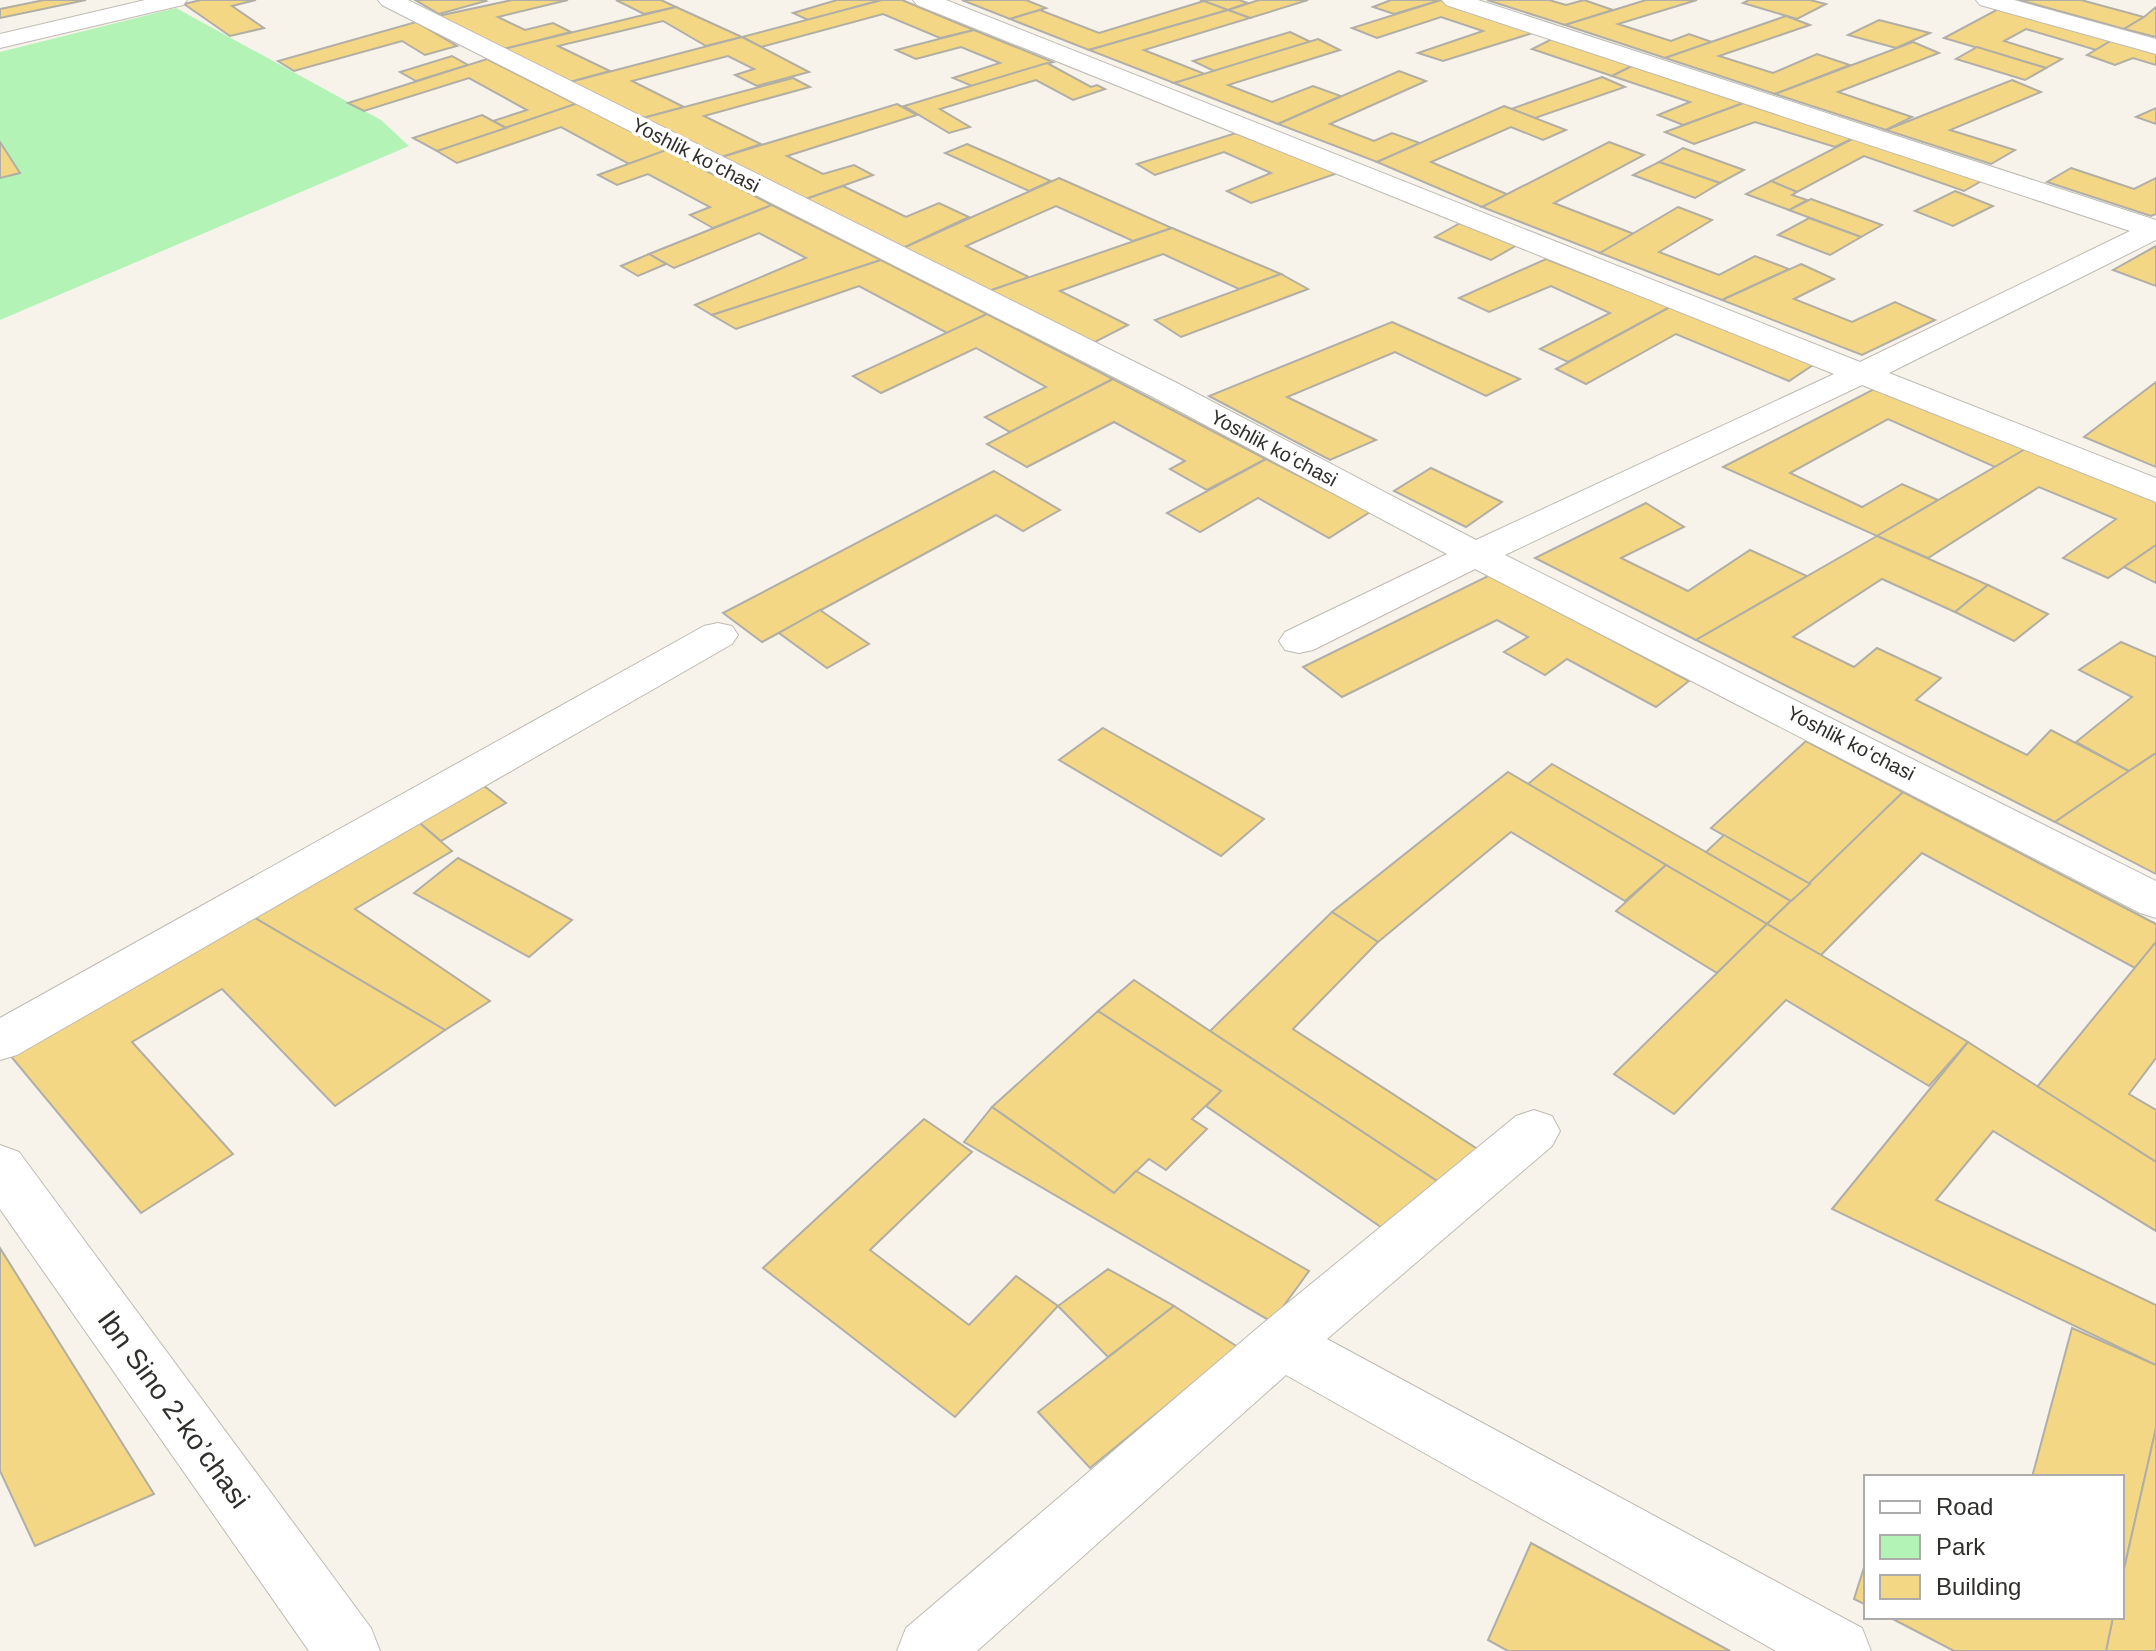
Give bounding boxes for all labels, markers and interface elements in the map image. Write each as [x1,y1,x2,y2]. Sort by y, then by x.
street label: Yoshlik koʻchasi [628,113,764,197]
street label: Yoshlik koʻchasi [1207,405,1341,491]
street label: Yoshlik koʻchasi [1783,701,1919,785]
street label: Ibn Sino 2-koʼchasi [92,1304,256,1514]
legend [1864,1475,2124,1619]
text: Road [1936,1493,1993,1520]
text: Park [1936,1533,1986,1560]
text: Building [1936,1573,2021,1600]

